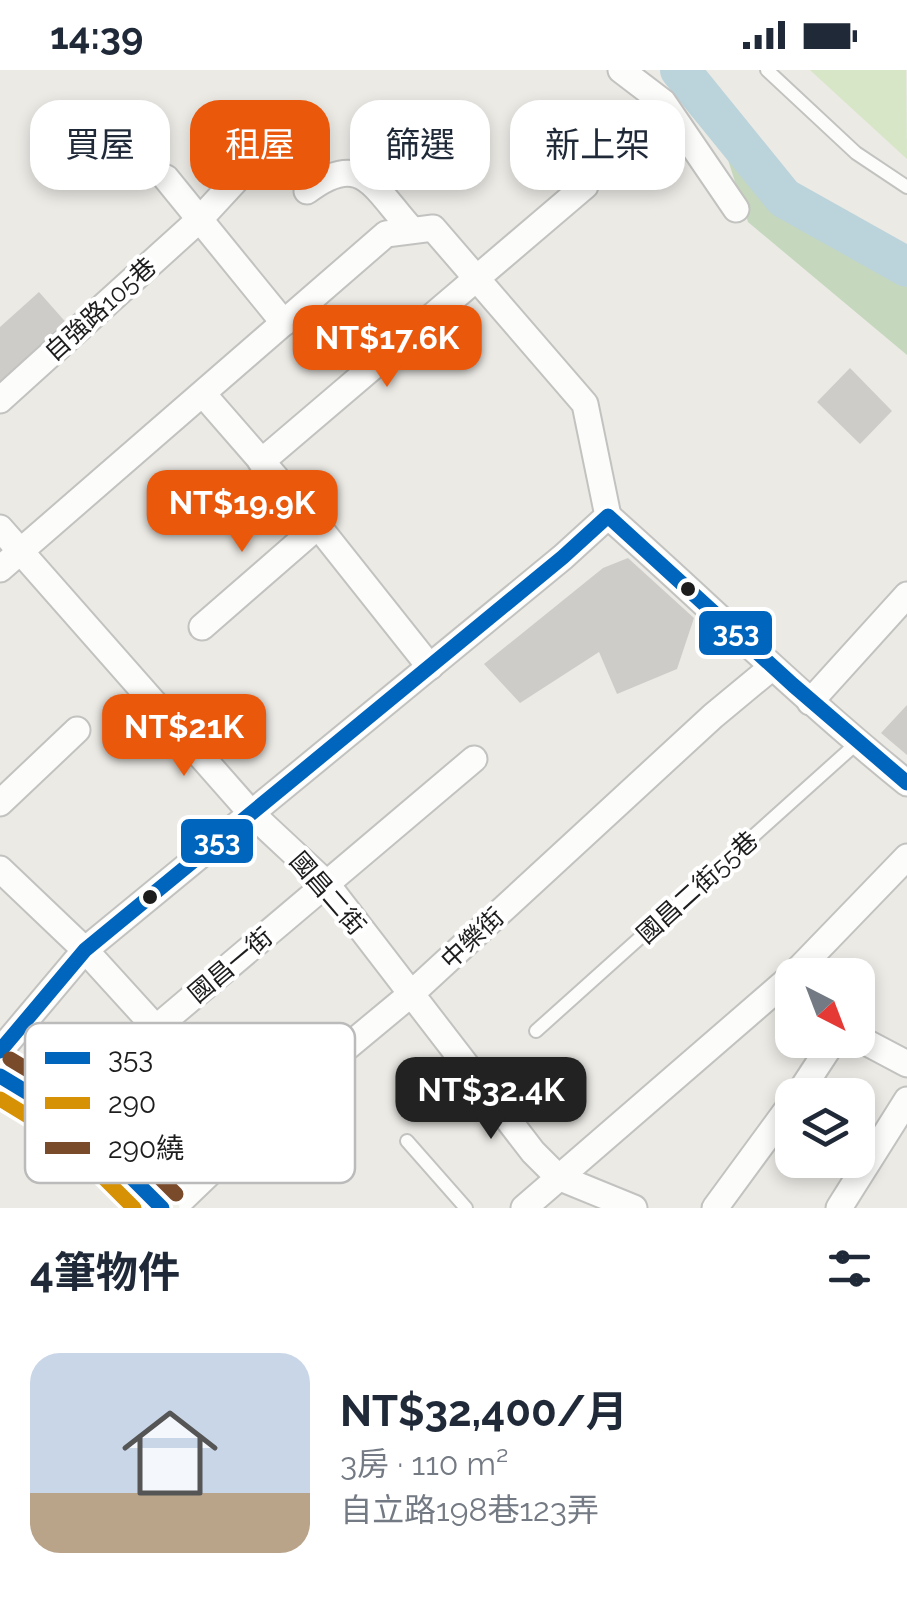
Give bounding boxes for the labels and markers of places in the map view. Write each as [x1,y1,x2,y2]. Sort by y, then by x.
pin: NT$17.6K [284,305,490,390]
pin: NT$19.9K [139,470,345,555]
unlabelled marker [678,579,698,599]
pin: NT$21K [103,694,265,779]
unlabelled marker [140,887,160,907]
pin: NT$32.4K [388,1057,594,1142]

